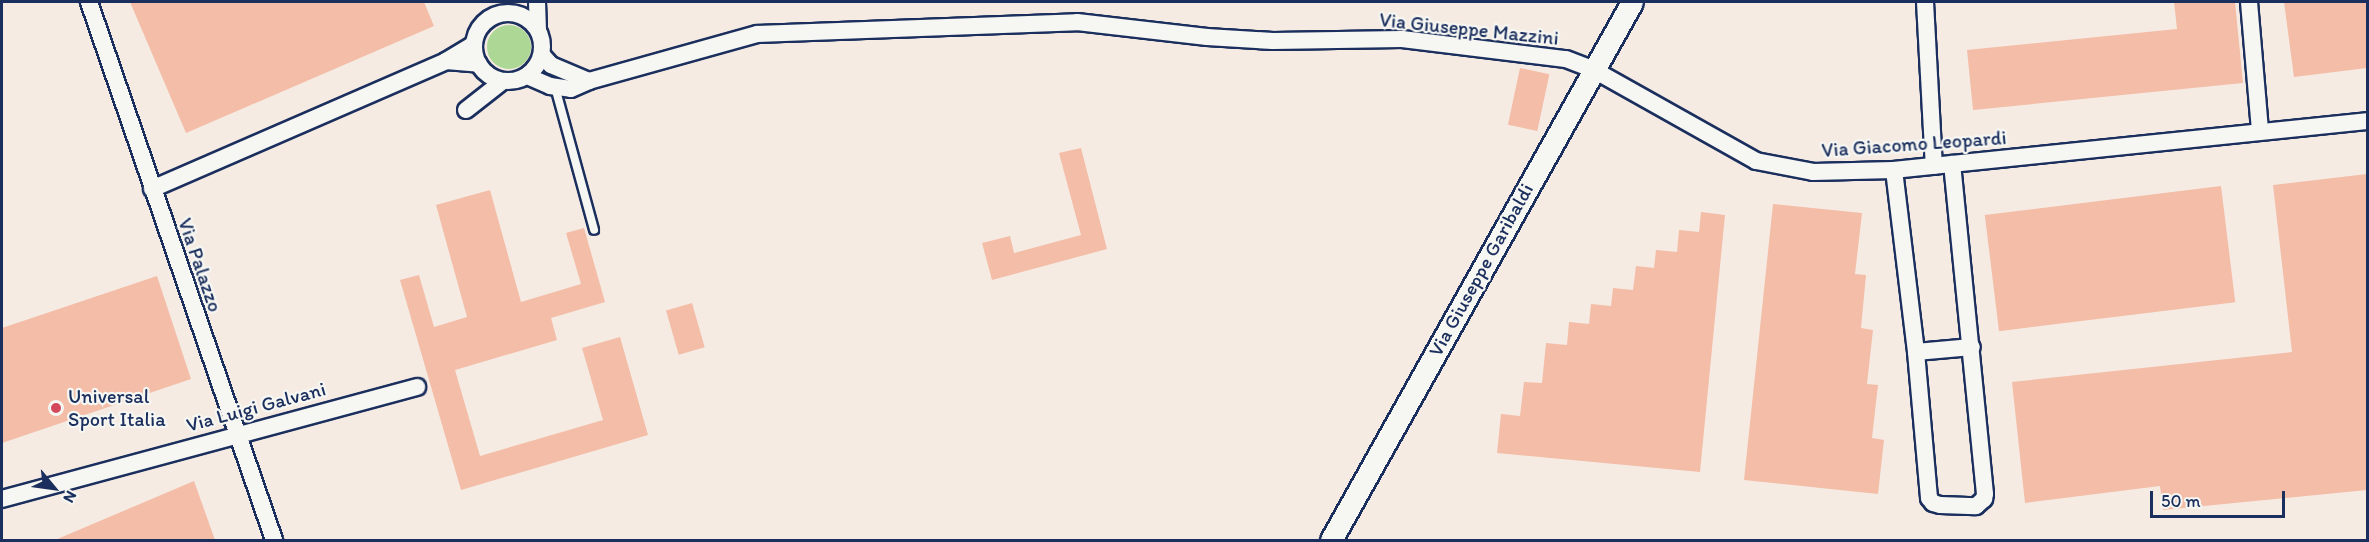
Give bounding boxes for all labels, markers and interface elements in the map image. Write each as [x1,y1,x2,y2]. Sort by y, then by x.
street label: Via Giuseppe Mazzini [1378,8,1560,50]
street label: Via Giacomo Leopardi [1821,126,2007,162]
street label: Via Giuseppe Garibaldi [1423,179,1539,361]
street label: Via Palazzo [173,215,227,315]
street label: Via Luigi Galvani [184,377,328,437]
place label: Universal Sport Italia [68,384,166,431]
marker: Universal Sport Italia [49,401,63,415]
north arrow [24,458,84,518]
scale bar [2153,479,2288,517]
text: N [59,488,81,506]
text: 50 m [2161,490,2201,512]

